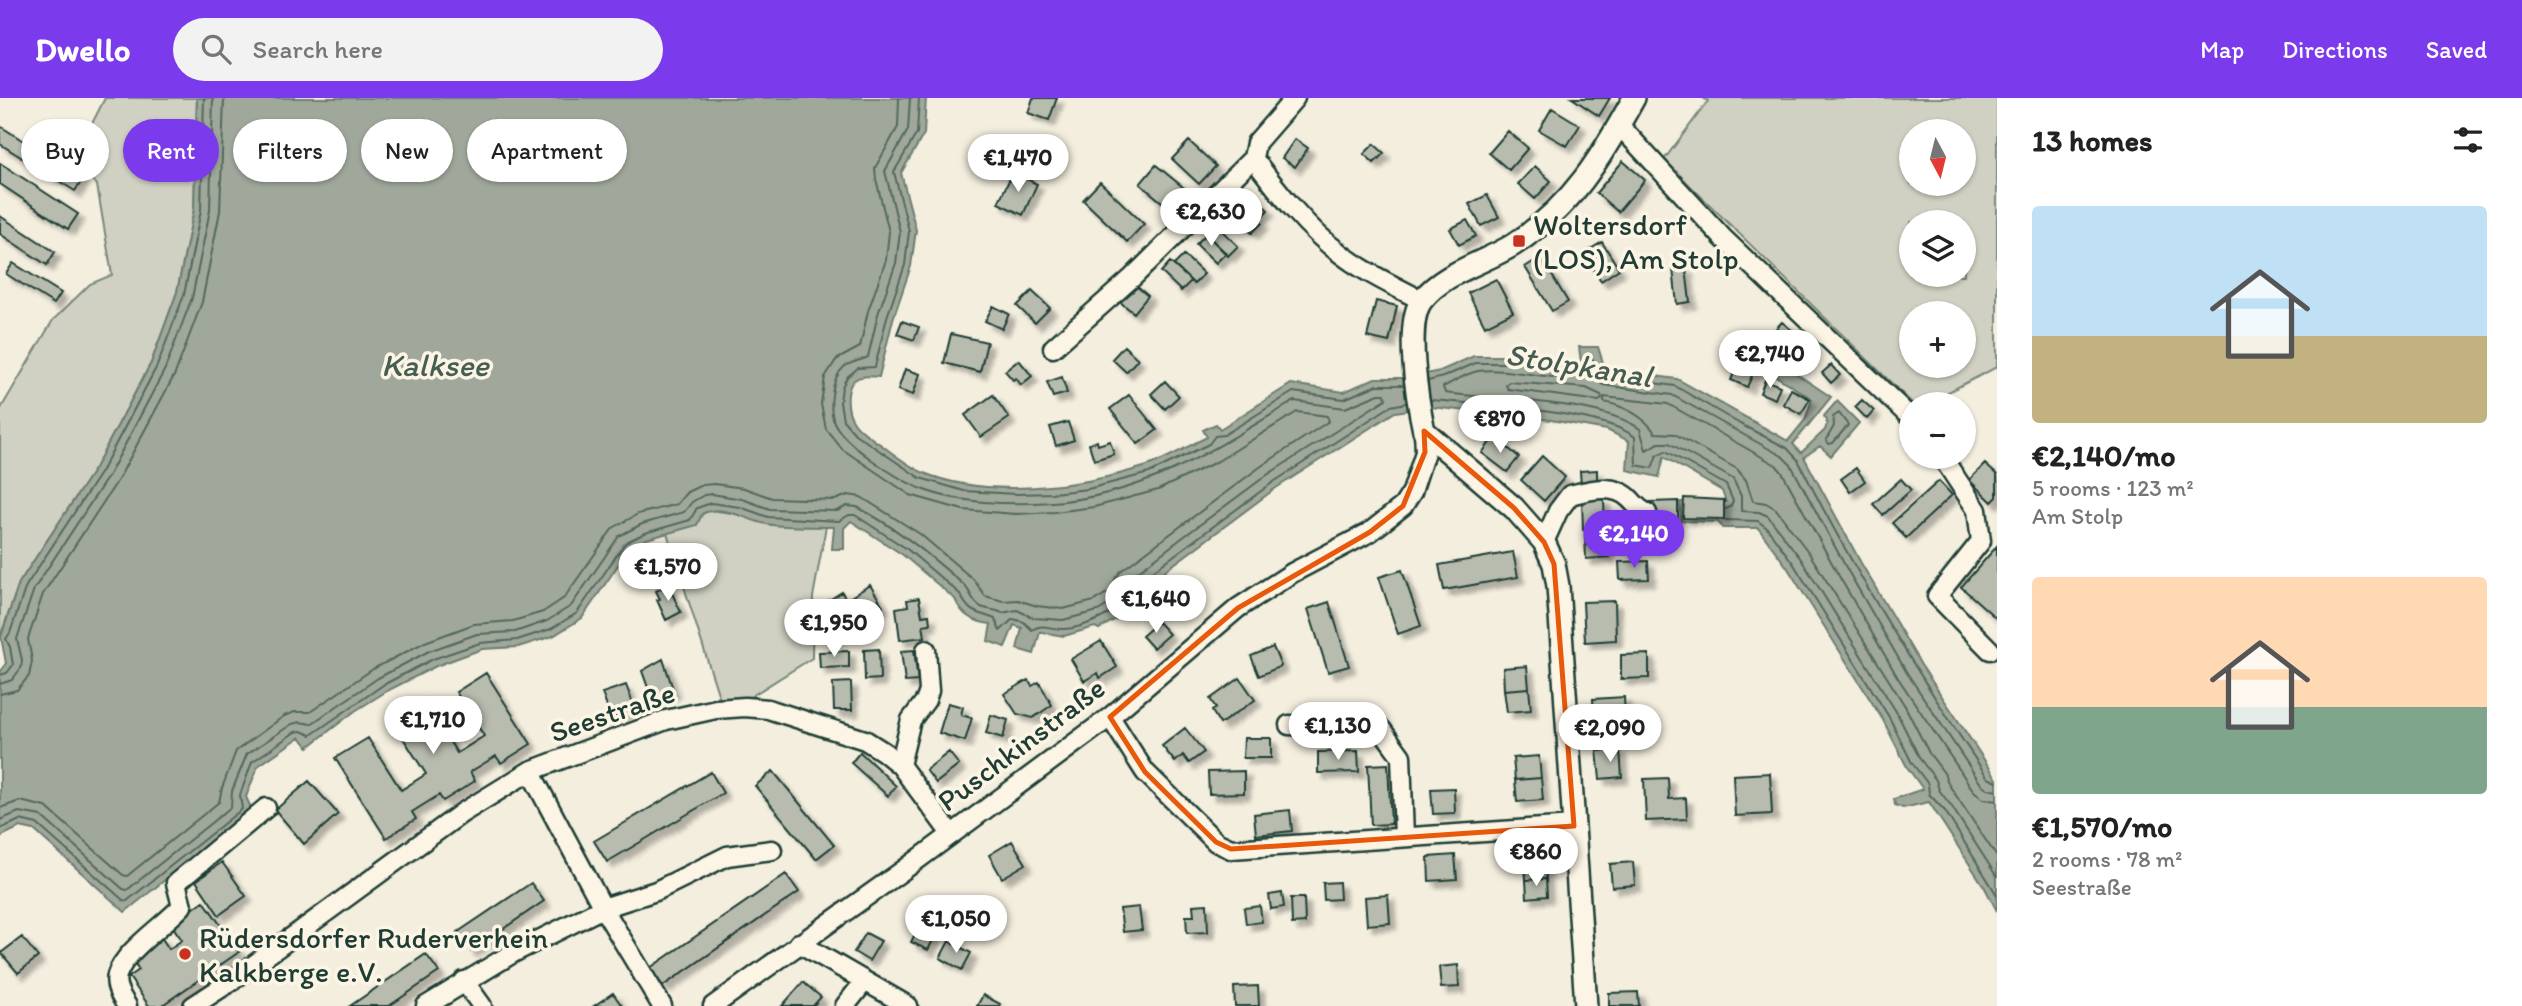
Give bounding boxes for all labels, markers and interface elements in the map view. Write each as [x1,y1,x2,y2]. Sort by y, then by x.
search box [173,18,663,81]
text: Dwello [35,30,131,69]
icon: search [197,30,235,68]
text: Search here [253,33,383,65]
text: Map [2200,35,2244,64]
text: Directions [2282,35,2388,64]
text: Saved [2426,35,2487,64]
chip: Buy [21,119,109,182]
chip: Rent [123,119,219,182]
chip: Filters [233,119,347,182]
chip: New [361,119,453,182]
chip: Apartment [467,119,627,182]
north arrow [1899,119,1976,196]
map controls [1899,119,1976,469]
icon: filters [2449,121,2487,159]
text: 13 homes [2032,122,2152,159]
pin: €1,470 [961,134,1075,194]
text: €1,470 [984,143,1052,171]
pin: €2,630 [1154,188,1268,248]
text: €2,630 [1176,197,1246,225]
place label: Woltersdorf (LOS), Am Stolp [1533,206,1739,277]
button: layers [1899,210,1976,287]
marker: Woltersdorf (LOS), Am Stolp [1511,233,1527,249]
icon: home [2197,251,2323,377]
button: + [1899,301,1976,378]
pin: €2,740 [1713,330,1827,390]
water label: Stolpkanal [1503,335,1657,396]
text: €2,740 [1735,339,1805,367]
water label: Kalksee [381,346,490,384]
button: − [1899,392,1976,469]
pin: €870 [1459,396,1541,455]
text: €870 [1474,404,1526,432]
text: €2,140/mo [2032,437,2176,474]
text: 5 rooms · 123 m² [2032,474,2194,502]
text: Am Stolp [2032,502,2123,530]
pin: €2,140 [1577,510,1691,570]
text: €2,140 [1599,519,1669,547]
pin: €1,570 [611,544,725,603]
text: €1,570 [635,552,701,580]
pin: €1,640 [1099,575,1213,635]
text: €1,640 [1121,584,1191,612]
pin: €1,950 [777,600,891,659]
text: €1,950 [800,608,868,636]
icon: home [2197,622,2323,748]
street label: Puschkinstraße [930,669,1112,819]
street label: Seestraße [544,673,680,751]
pin: €1,710 [376,696,490,756]
pin: €1,130 [1281,702,1395,762]
pin: €2,090 [1553,704,1667,764]
text: €1,710 [400,705,466,733]
text: €1,130 [1305,711,1371,739]
text: €2,090 [1574,713,1646,741]
text: €1,570/mo [2032,808,2172,845]
pin: €860 [1495,828,1577,888]
text: €860 [1510,837,1562,865]
text: 2 rooms · 78 m² [2032,845,2182,873]
text: Seestraße [2032,873,2132,901]
pin: €1,050 [899,896,1013,955]
text: €1,050 [921,904,991,932]
place label: Rüdersdorfer Ruderverhein Kalkberge e.V. [199,919,548,990]
marker: Rüdersdorfer Ruderverhein Kalkberge e.V. [177,946,193,962]

